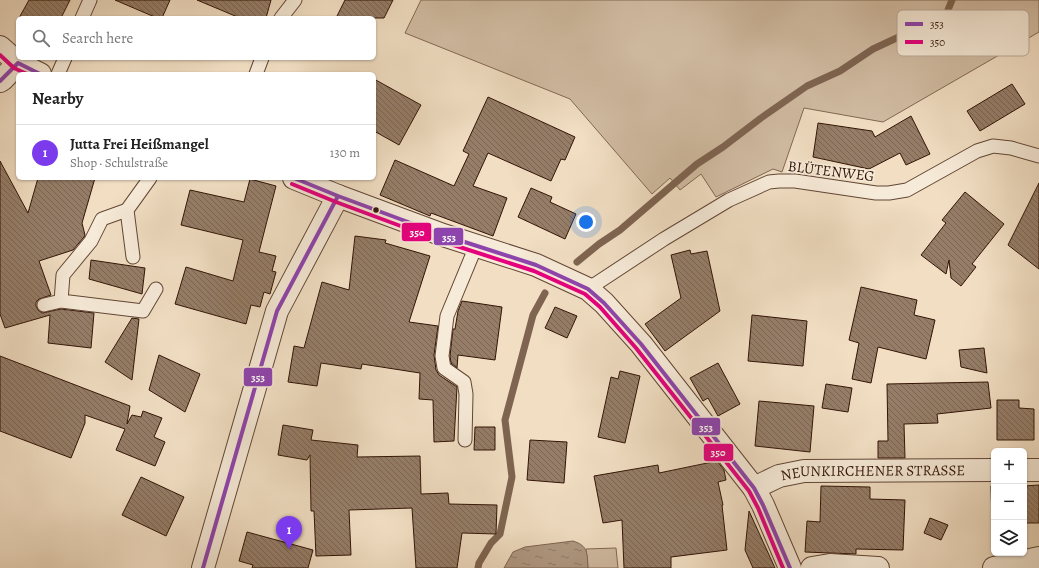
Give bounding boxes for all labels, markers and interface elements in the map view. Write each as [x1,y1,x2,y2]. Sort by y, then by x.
legend [897,10,1029,56]
search box [16,16,376,60]
text: 353 [930,17,944,32]
icon: search [30,27,52,49]
text: Search here [62,28,133,48]
text: 350 [930,35,945,50]
text: Nearby [32,87,83,110]
text: Jutta Frei Heißmangel [70,134,209,154]
text: 1 [43,144,47,161]
text: 130 m [330,144,360,161]
text: Shop · Schulstraße [70,154,168,171]
street label: BLÜTENWEG [787,156,875,186]
unlabelled marker [371,205,381,215]
your location [576,212,596,232]
line badge: 350 [401,222,432,242]
text: 350 [410,225,425,240]
line badge: 353 [433,227,464,246]
text: 353 [442,230,456,245]
line badge: 353 [243,367,273,387]
text: 353 [251,370,265,385]
line badge: 353 [691,417,721,436]
text: 353 [699,420,713,435]
line badge: 350 [703,443,734,462]
text: 350 [711,445,726,460]
map controls [991,448,1027,556]
button: + [991,448,1027,484]
street label: NEUNKIRCHENER STRASSE [779,460,965,485]
button: − [991,484,1027,520]
pin: 1 [276,516,302,549]
button: layers [991,520,1027,556]

